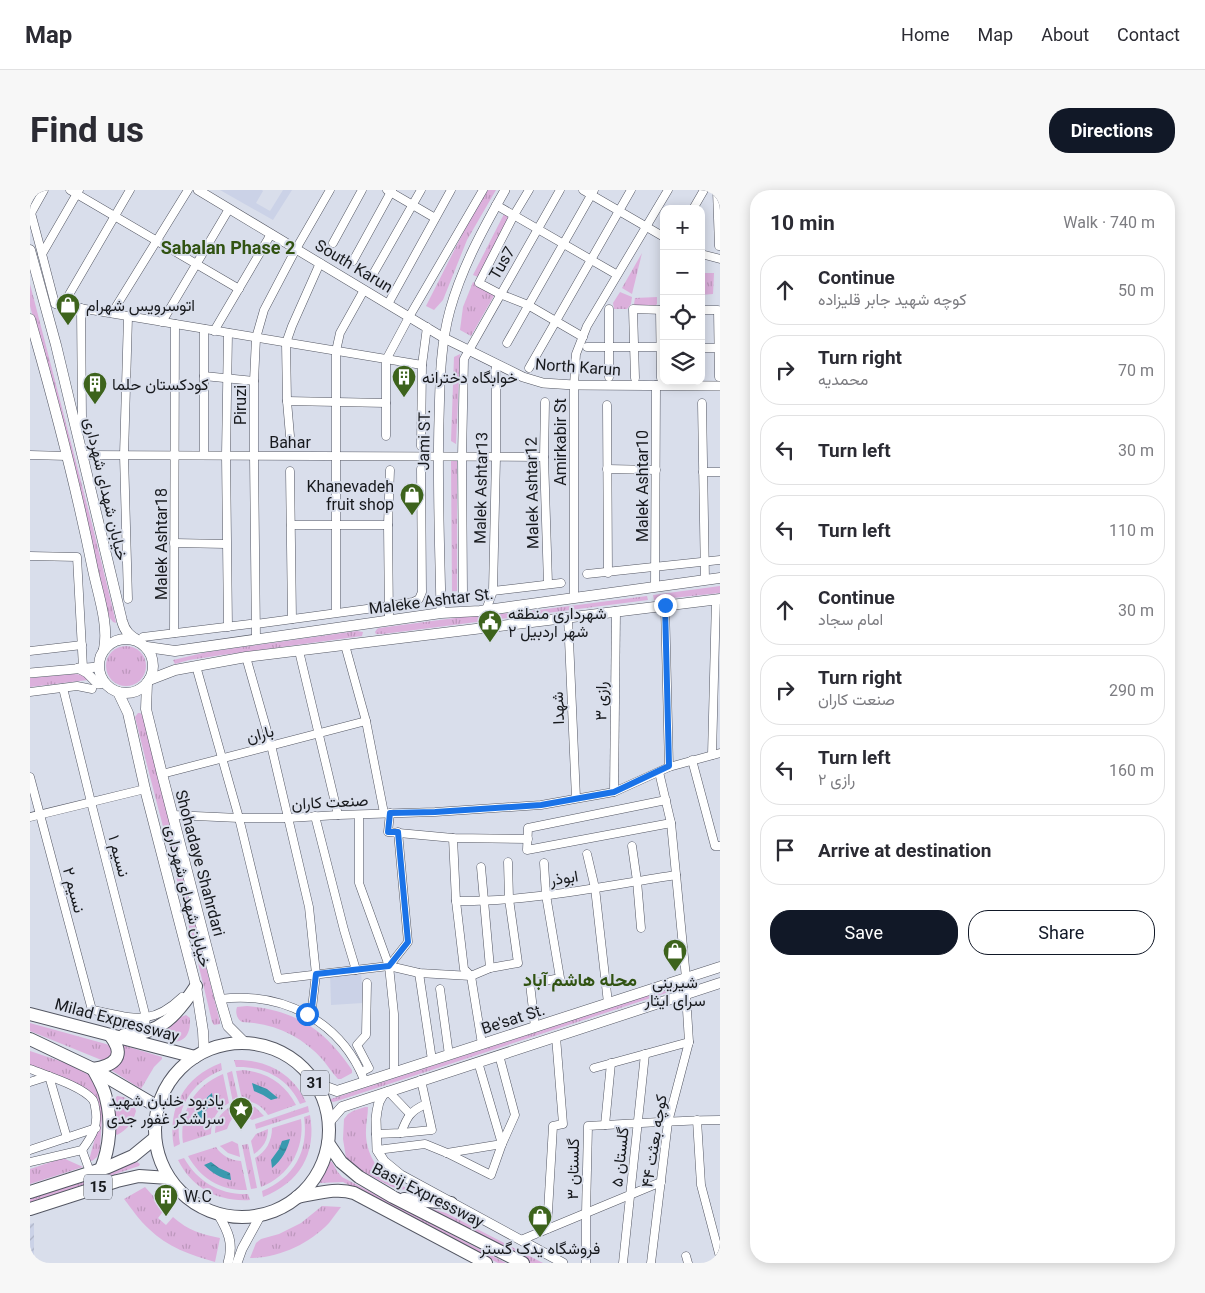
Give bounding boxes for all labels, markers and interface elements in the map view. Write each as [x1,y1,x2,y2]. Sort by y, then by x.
text: Map [25,21,72,49]
text: Home [901,24,950,45]
text: Map [978,24,1013,45]
text: About [1041,24,1089,45]
text: Contact [1117,24,1180,45]
button: Directions [1049,108,1175,153]
text: Find us [30,110,144,151]
map controls [660,205,705,385]
button: + [660,205,705,250]
text: 10 min [770,211,835,235]
text: Walk · 740 m [1063,213,1155,232]
street label: South Karun [312,235,396,297]
district label: Sabalan Phase 2 [161,237,295,258]
street label: Tus7 [485,243,519,283]
button: − [660,250,705,295]
text: Continue [818,266,895,289]
icon: ahead [771,276,799,304]
text: 50 m [1118,281,1154,300]
text: کوچه شهید جابر قلیزاده [818,290,967,309]
shop icon: اتوسرویس شهرام [55,292,81,326]
button: locate [660,295,705,340]
place label: اتوسرویس شهرام [86,296,195,316]
button: layers [660,340,705,385]
text: Turn right [818,346,902,369]
street label: North Karun [534,355,622,379]
icon: right [771,356,799,384]
text: 70 m [1118,361,1154,380]
building icon: خوابگاه دخترانه [391,364,417,398]
place label: خوابگاه دخترانه [422,368,518,388]
text: محمدیه [818,370,868,389]
building icon: کودکستان حلما [82,371,108,405]
place label: کودکستان حلما [112,375,209,395]
street label: Piruzi [231,385,250,425]
street label: Amirkabir St [551,398,570,486]
street label: Jami ST. [414,409,434,471]
street label: خیابان شهدای شهرداری [79,416,132,563]
street label: Malek Ashtar10 [633,430,652,542]
street label: Malek Ashtar13 [471,432,491,544]
street label: Bahar [269,433,311,452]
icon: left [771,436,799,464]
street label: Malek Ashtar12 [522,437,542,549]
text: Turn left [818,439,891,462]
text: 30 m [1118,441,1154,460]
place label: Khanevadeh fruit shop [307,477,394,514]
shop icon: Khanevadeh fruit shop [399,482,425,516]
street label: Malek Ashtar18 [152,488,171,600]
icon: left [771,516,799,544]
text: Turn left [818,519,891,542]
text: 110 m [1109,521,1154,540]
street label: Maleke Ashtar St. [368,584,494,618]
text: Continue [818,586,895,609]
route end [654,594,677,617]
icon: ahead [771,596,799,624]
text: 30 m [1118,601,1154,620]
place label: شهرداری منطقه ۲ شهر اردبیل [508,604,607,642]
public building icon: شهرداری منطقه ۲ شهر اردبیل [477,609,503,643]
text: امام سجاد [818,610,883,629]
text: Turn right [818,666,902,689]
icon: right [771,676,799,704]
street label: رازی ۳ [591,681,612,721]
text: 290 m [1109,681,1154,700]
text: صنعت کاران [818,690,895,709]
street label: شهدا [548,691,569,725]
street label: باران [244,721,276,748]
text: Turn left [818,746,891,769]
icon: left [771,756,799,784]
text: 160 m [1109,761,1154,780]
text: رازی ۲ [818,770,855,789]
street label: Shohadaye Shahrdari [171,788,229,938]
street label: صنعت کاران [291,790,369,815]
street label: خیابان شهدای شهرداری [160,823,215,970]
street label: نسیم ۱ [103,833,134,879]
icon: arrive [771,836,799,864]
text: Arrive at destination [818,839,991,862]
street label: نسیم ۲ [58,865,89,915]
street label: ابوذر [547,866,580,891]
button: Save [770,910,958,955]
button: Share [968,910,1155,955]
shop icon: شیرینی ‌سرای ایثار [662,938,688,972]
district label: محله هاشم آباد [523,969,637,992]
place label: شیرینی ‌سرای ایثار [643,973,706,1011]
street label: Milad Expressway [53,994,182,1046]
street label: Be'sat St. [479,1000,547,1038]
route start [296,1003,319,1026]
road number: 31 [301,1070,329,1096]
place label: یادبود خلبان شهید سرلشکر غفور جدی [106,1091,224,1129]
street label: کوچه بعثت ۴۴ [637,1093,673,1189]
place icon: یادبود خلبان شهید سرلشکر غفور جدی [228,1096,254,1130]
street label: گلستان ۵ [607,1126,633,1188]
street label: گلستان ۳ [563,1138,583,1200]
street label: Basij Expressway [369,1159,488,1232]
road number: 15 [84,1174,112,1200]
building icon: W.C [153,1183,179,1217]
place label: W.C [184,1187,212,1206]
shop icon: فروشگاه یدک گستر [527,1204,553,1238]
place label: فروشگاه یدک گستر [479,1239,600,1259]

